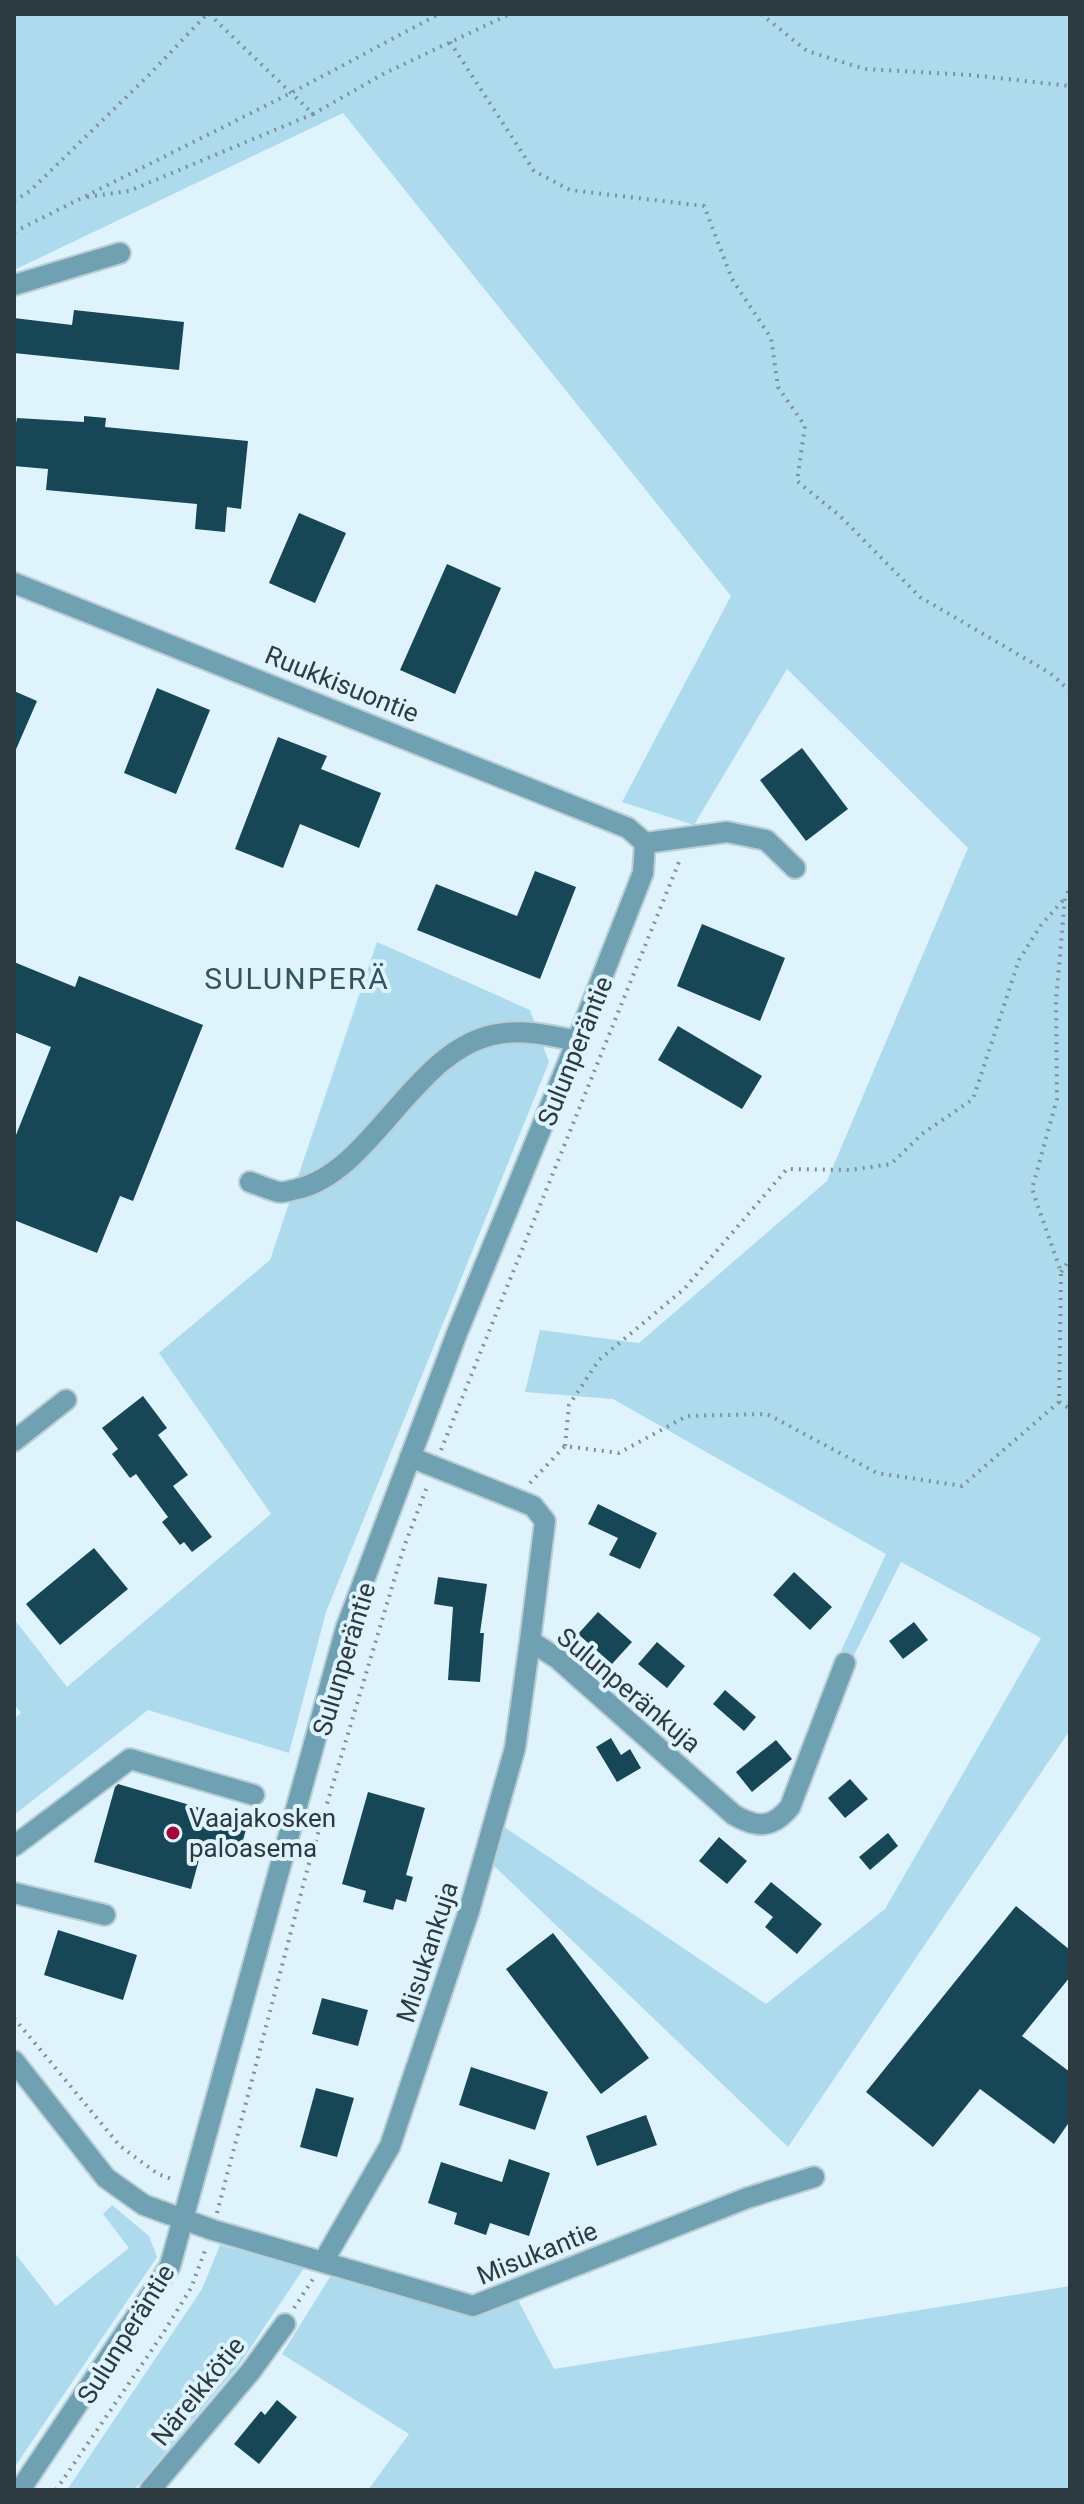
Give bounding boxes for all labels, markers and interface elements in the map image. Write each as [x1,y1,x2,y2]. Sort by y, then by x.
street label: Ruukkisuontie [261,640,423,728]
district label: SULUNPERÄ [204,961,390,996]
street label: Sulunperäntie [531,972,619,1130]
street label: Sulunperäntie [306,1579,382,1739]
street label: Sulunperänkuja [551,1621,707,1759]
place label: Vaajakosken paloasema [189,1803,336,1863]
marker: Vaajakosken paloasema [164,1824,182,1842]
street label: Misukankuja [390,1878,464,2026]
street label: Misukantie [472,2215,602,2291]
street label: Sulunperäntie [71,2259,181,2409]
street label: Näreikkötie [145,2331,251,2451]

